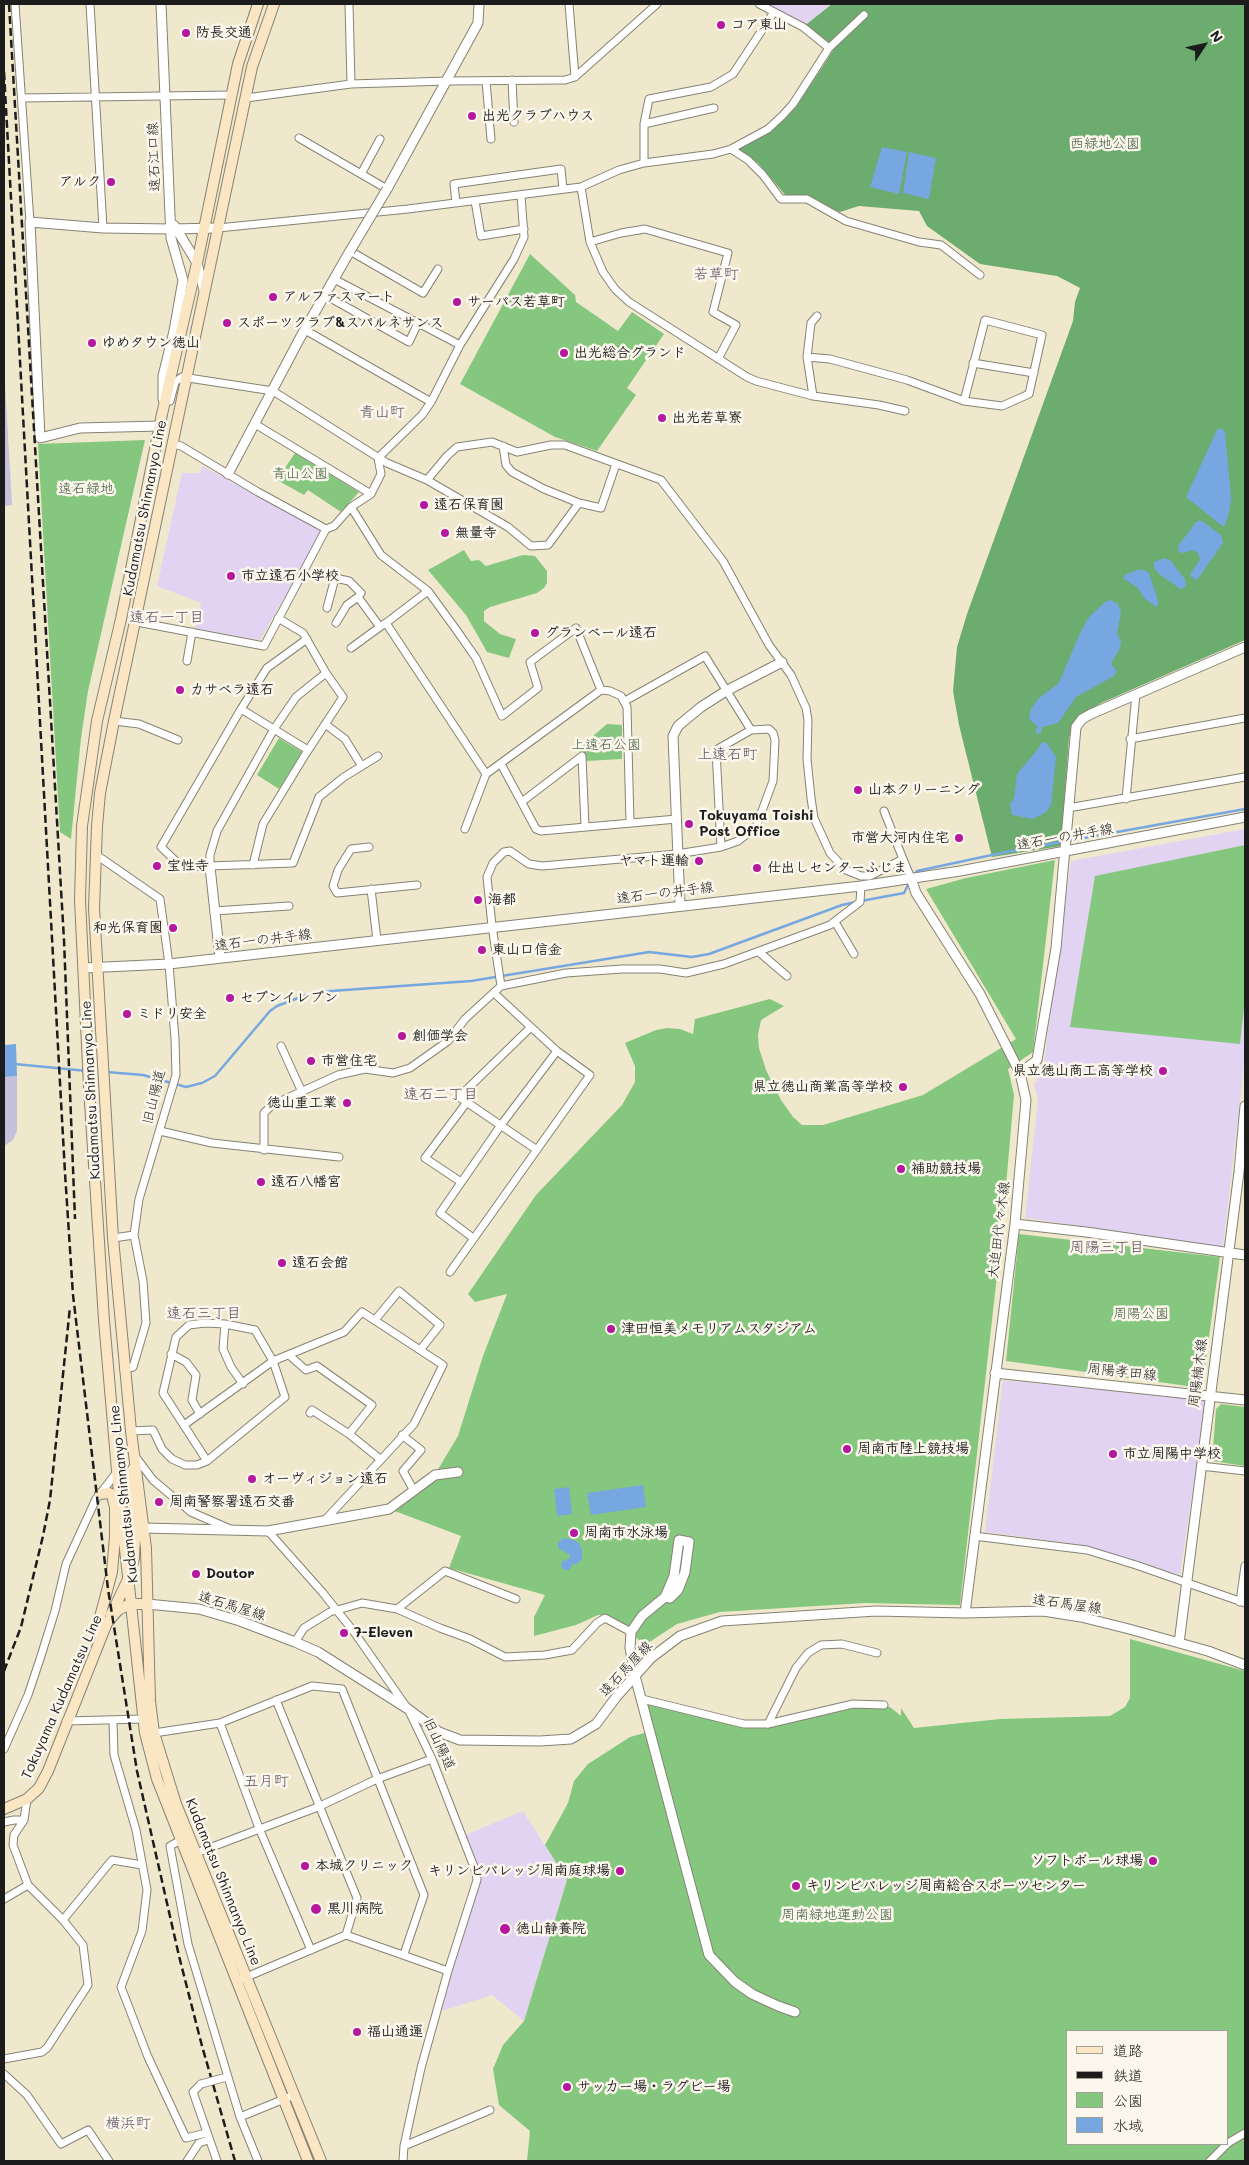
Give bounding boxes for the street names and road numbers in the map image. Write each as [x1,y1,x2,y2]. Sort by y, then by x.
street label: 遠石江口線 [144,122,164,192]
street label: Kudamatsu Shinnanyo Line [120,419,170,597]
street label: 遠石一の井手線 [1015,820,1115,854]
street label: 遠石一の井手線 [615,879,715,907]
street label: 遠石一の井手線 [213,926,313,954]
street label: Kudamatsu Shinnanyo Line [78,1000,104,1180]
street label: 旧山陽道 [139,1068,169,1126]
street label: 大迫田代々木線 [985,1180,1013,1280]
street label: 周陽楠木線 [1185,1337,1211,1409]
street label: 周陽孝田線 [1086,1360,1158,1384]
street label: Kudamatsu Shinnanyo Line [106,1404,142,1584]
street label: 遠石馬屋線 [196,1588,268,1624]
street label: 遠石馬屋線 [1031,1591,1103,1617]
street label: Tokuyama Kudamatsu Line [18,1612,106,1782]
street label: 遠石馬屋線 [596,1638,656,1700]
street label: 旧山陽道 [420,1715,458,1773]
street label: Kudamatsu Shinnanyo Line [182,1796,264,1968]

